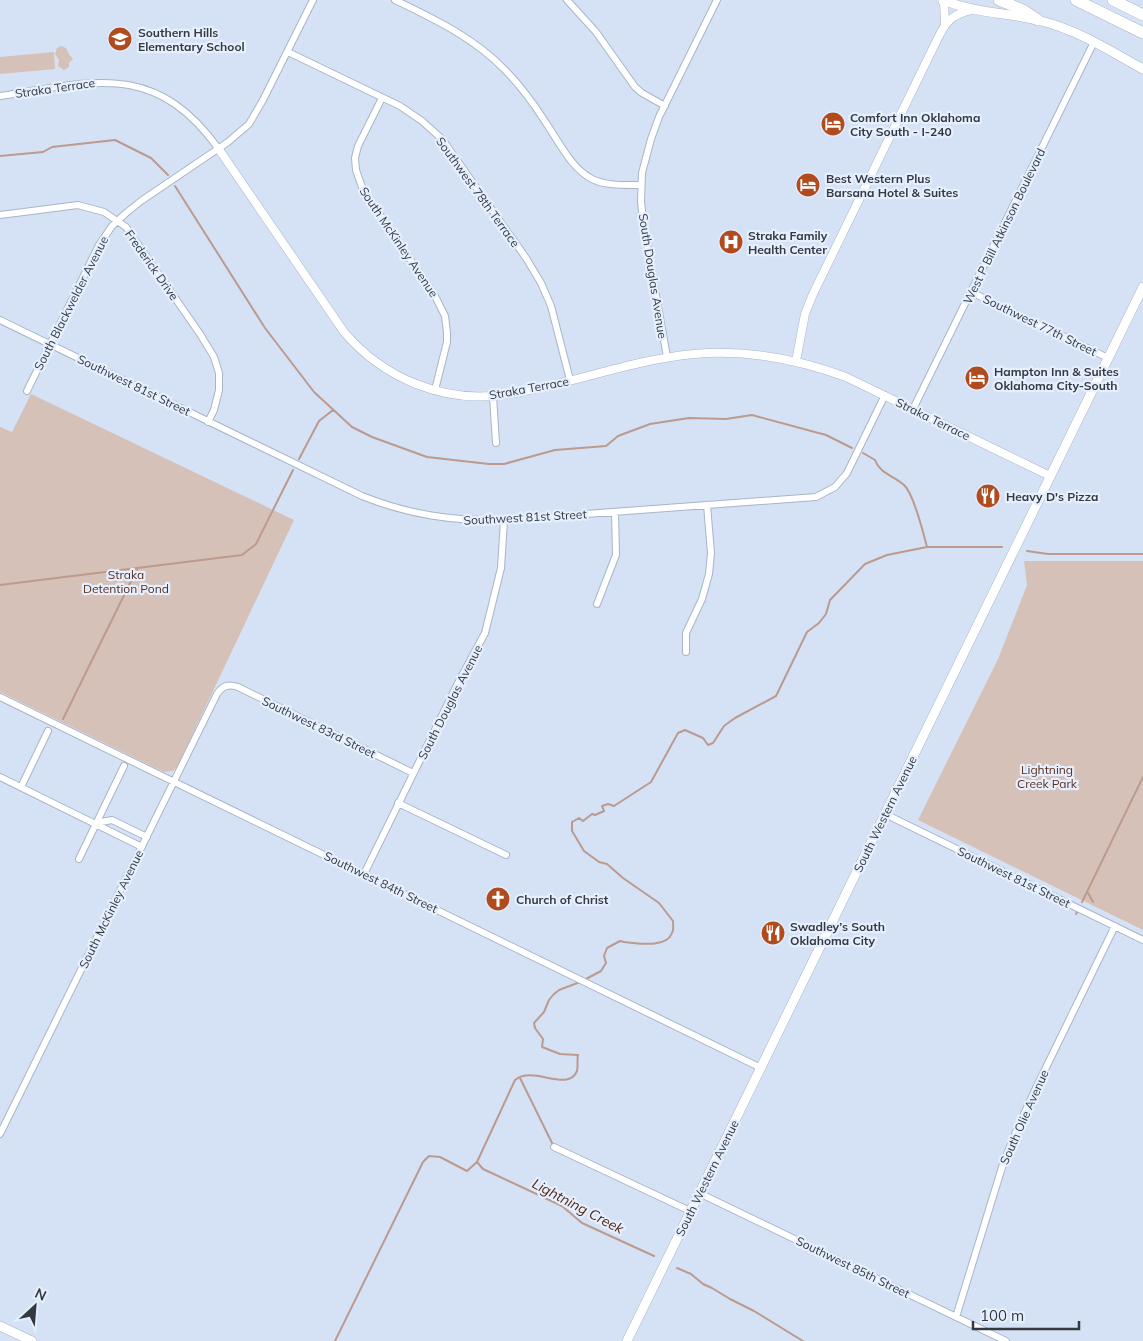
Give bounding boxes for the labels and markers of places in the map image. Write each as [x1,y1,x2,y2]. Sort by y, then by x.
place label: Southern Hills Elementary School [138,25,245,54]
school or university icon: Southern Hills Elementary School [107,26,133,52]
place label: Comfort Inn Oklahoma City South - I-240 [850,110,980,139]
hotel icon: Comfort Inn Oklahoma City South - I-240 [820,111,846,137]
place label: Best Western Plus Barsana Hotel & Suites [826,171,958,200]
hotel icon: Best Western Plus Barsana Hotel & Suites [795,172,821,198]
place label: Straka Family Health Center [748,228,828,257]
hospital icon: Straka Family Health Center [718,229,744,255]
place label: Hampton Inn & Suites Oklahoma City-South [994,364,1119,393]
hotel icon: Hampton Inn & Suites Oklahoma City-South [964,365,990,391]
restaurant icon: Heavy D's Pizza [975,483,1001,509]
place label: Heavy D's Pizza [1006,489,1098,504]
church icon: Church of Christ [485,886,511,912]
place label: Church of Christ [516,892,609,907]
place label: Swadley’s South Oklahoma City [790,919,885,948]
restaurant icon: Swadley’s South Oklahoma City [760,920,786,946]

